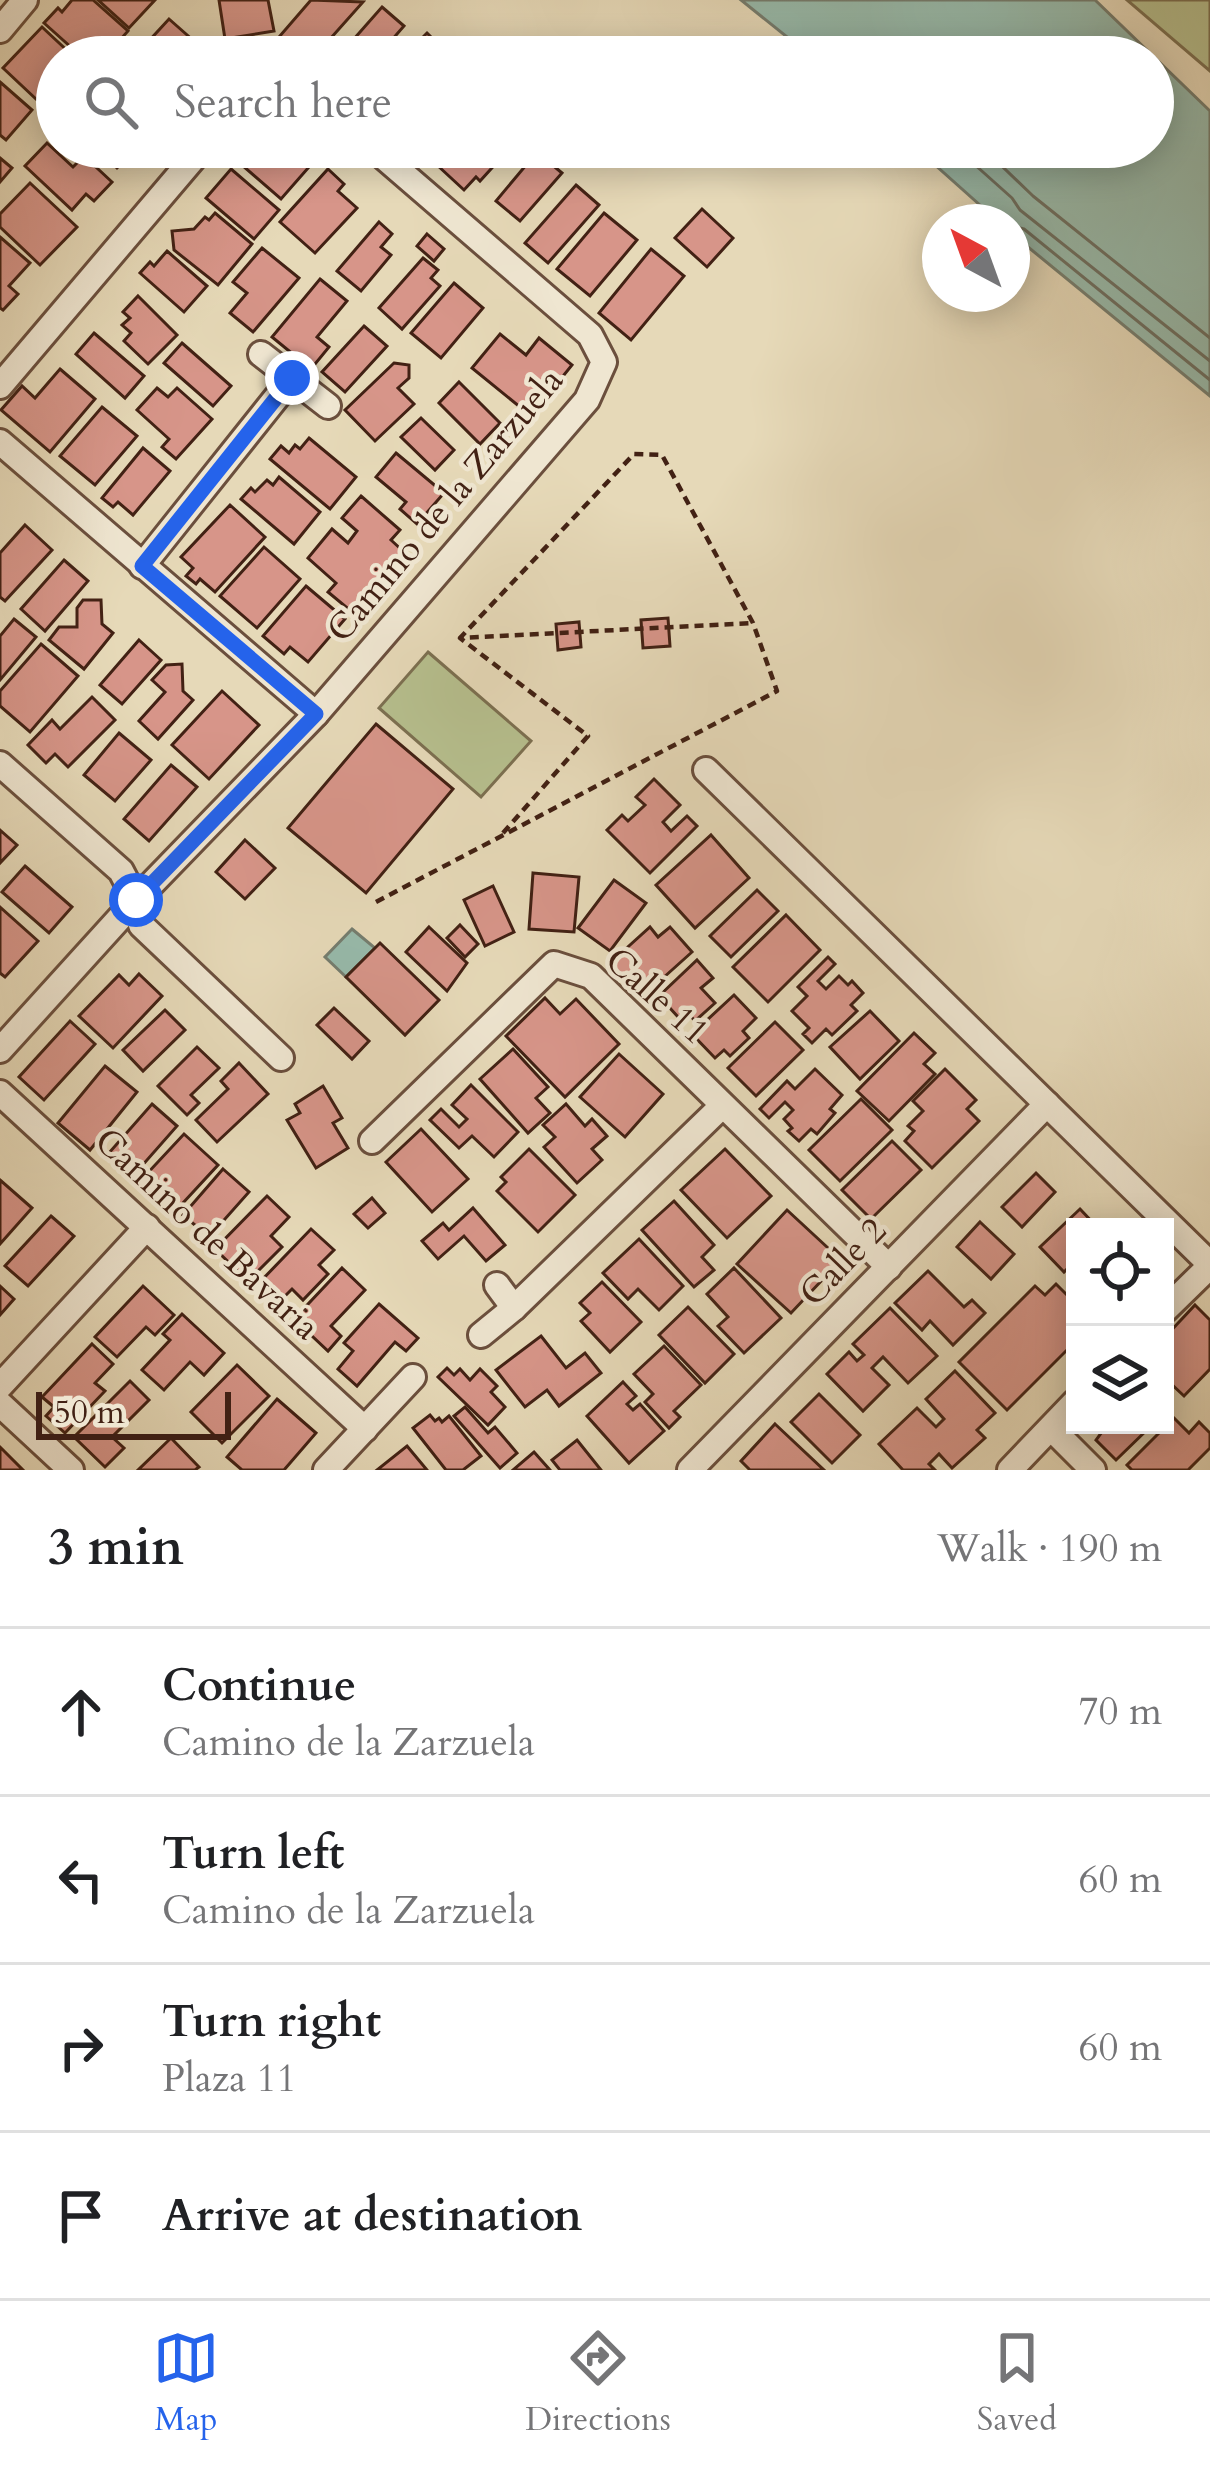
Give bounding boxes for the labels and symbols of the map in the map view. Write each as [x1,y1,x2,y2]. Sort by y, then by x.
north arrow [922,204,1030,312]
route end [265,351,319,405]
street label: Camino de la Zarzuela [316,357,575,653]
route start [109,873,163,927]
street label: Calle 11 [594,936,720,1056]
street label: Camino de Bavaria [84,1117,330,1351]
street label: Calle 2 [789,1207,897,1317]
scale bar [36,1386,231,1439]

